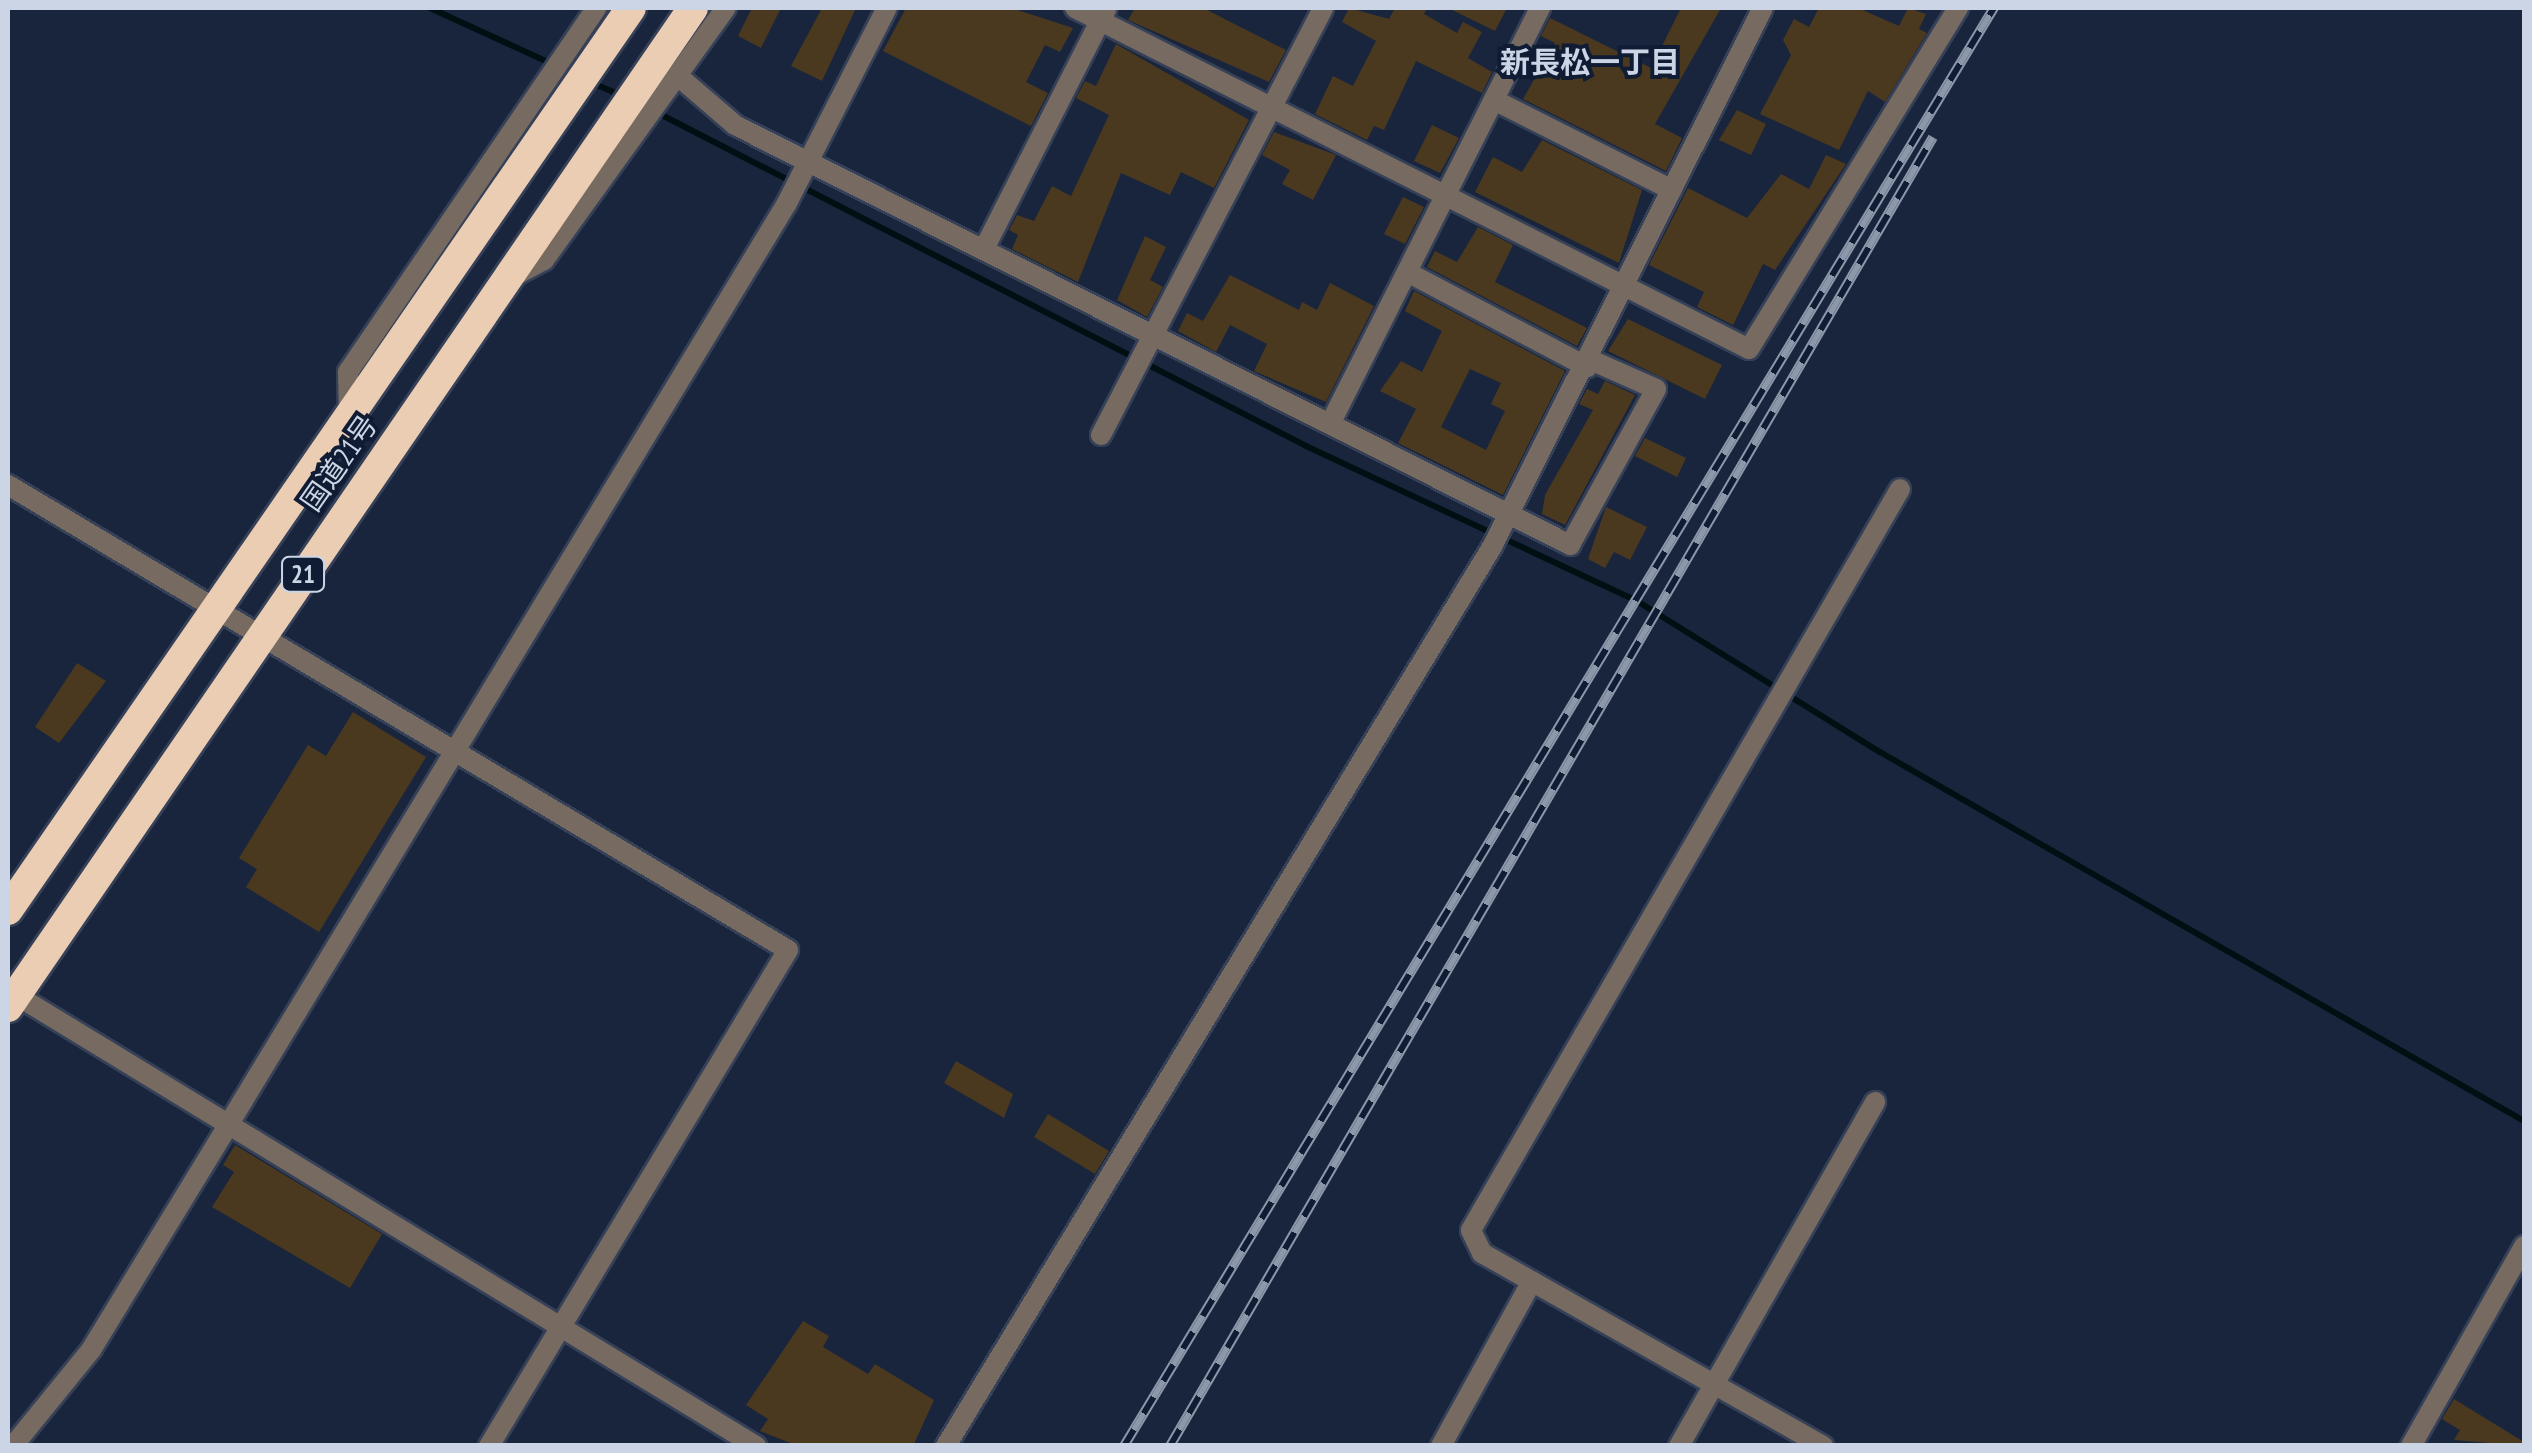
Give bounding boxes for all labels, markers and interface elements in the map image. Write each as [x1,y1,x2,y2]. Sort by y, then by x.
district label: 新長松一丁目 [1500,44,1680,80]
street label: 国道21号 [294,409,384,517]
road number: 21 [280,554,326,594]

